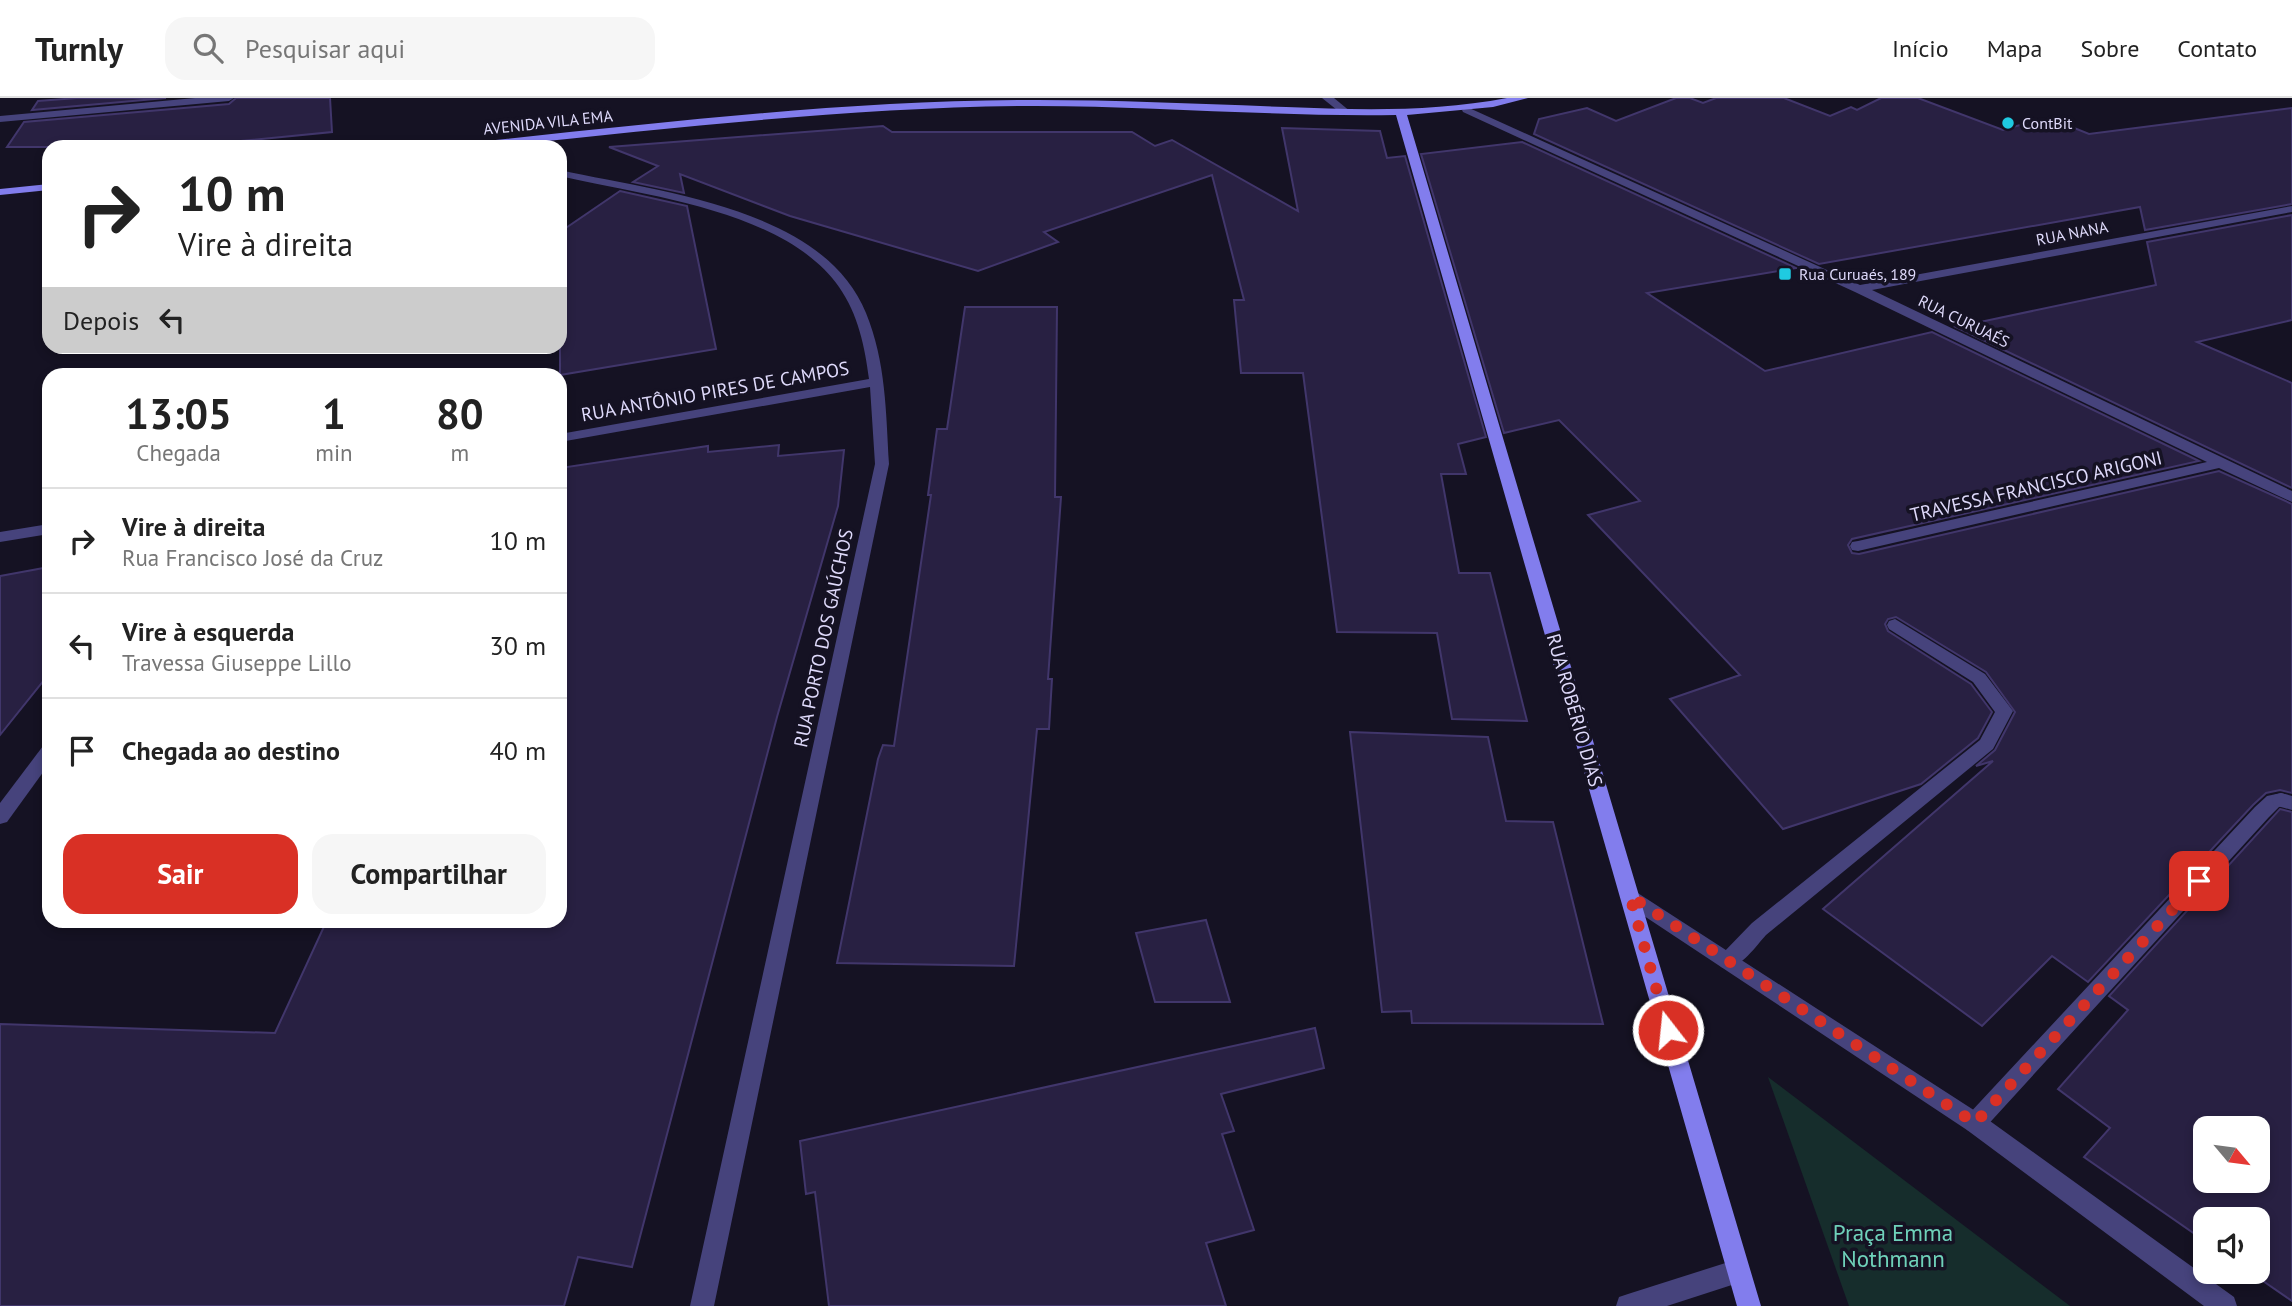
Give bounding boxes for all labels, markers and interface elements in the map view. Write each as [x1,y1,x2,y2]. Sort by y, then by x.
search box [165,17,655,80]
text: Turnly [35,27,123,70]
icon: search [189,29,227,67]
text: Pesquisar aqui [245,32,405,65]
text: Início [1892,33,1949,64]
text: Mapa [1987,33,2042,64]
text: Sobre [2080,33,2139,64]
text: Contato [2177,33,2257,64]
street label: AVENIDA VILA EMA [482,105,614,139]
place label: ContBit [2022,113,2073,133]
marker: ContBit [2000,115,2016,131]
text: 10 m [178,161,285,225]
icon: right [63,168,154,259]
street label: RUA NANA [2034,216,2110,250]
text: Vire à direita [178,223,353,265]
place label: Rua Curuaés, 189 [1799,264,1916,284]
marker: Rua Curuaés, 189 [1777,266,1793,282]
street label: RUA CURUAÉS [1915,290,2013,352]
icon: left [153,301,191,339]
text: Depois [63,304,139,337]
street label: RUA ANTÔNIO PIRES DE CAMPOS [579,356,851,426]
text: 13:05 [125,386,232,441]
text: 1 [322,386,346,441]
text: 80 [436,386,484,441]
text: Chegada [136,438,221,467]
text: min [315,438,353,467]
text: m [450,438,469,467]
street label: TRAVESSA FRANCISCO ARIGONI [1908,445,2164,527]
text: Vire à direita [122,510,265,543]
icon: right [63,522,101,560]
text: 10 m [490,524,546,557]
street label: RUA PORTO DOS GAÚCHOS [788,527,858,749]
text: Rua Francisco José da Cruz [122,543,383,572]
text: Vire à esquerda [122,615,294,648]
icon: left [63,627,101,665]
text: 30 m [490,629,546,662]
street label: RUA ROBÉRIO DIAS [1542,631,1608,789]
text: Travessa Giuseppe Lillo [122,648,352,677]
icon: arrive [63,732,101,770]
text: Chegada ao destino [122,734,340,767]
text: 40 m [490,734,546,767]
button: Sair [63,834,298,914]
button: Compartilhar [312,834,546,914]
pin [2169,851,2229,911]
icon: arrive [2180,862,2218,900]
position arrow [1631,993,1705,1067]
north arrow [2193,1116,2270,1194]
map controls [2193,1116,2270,1284]
button: sound [2193,1207,2270,1284]
park label: Praça Emma Nothmann [1833,1218,1953,1273]

